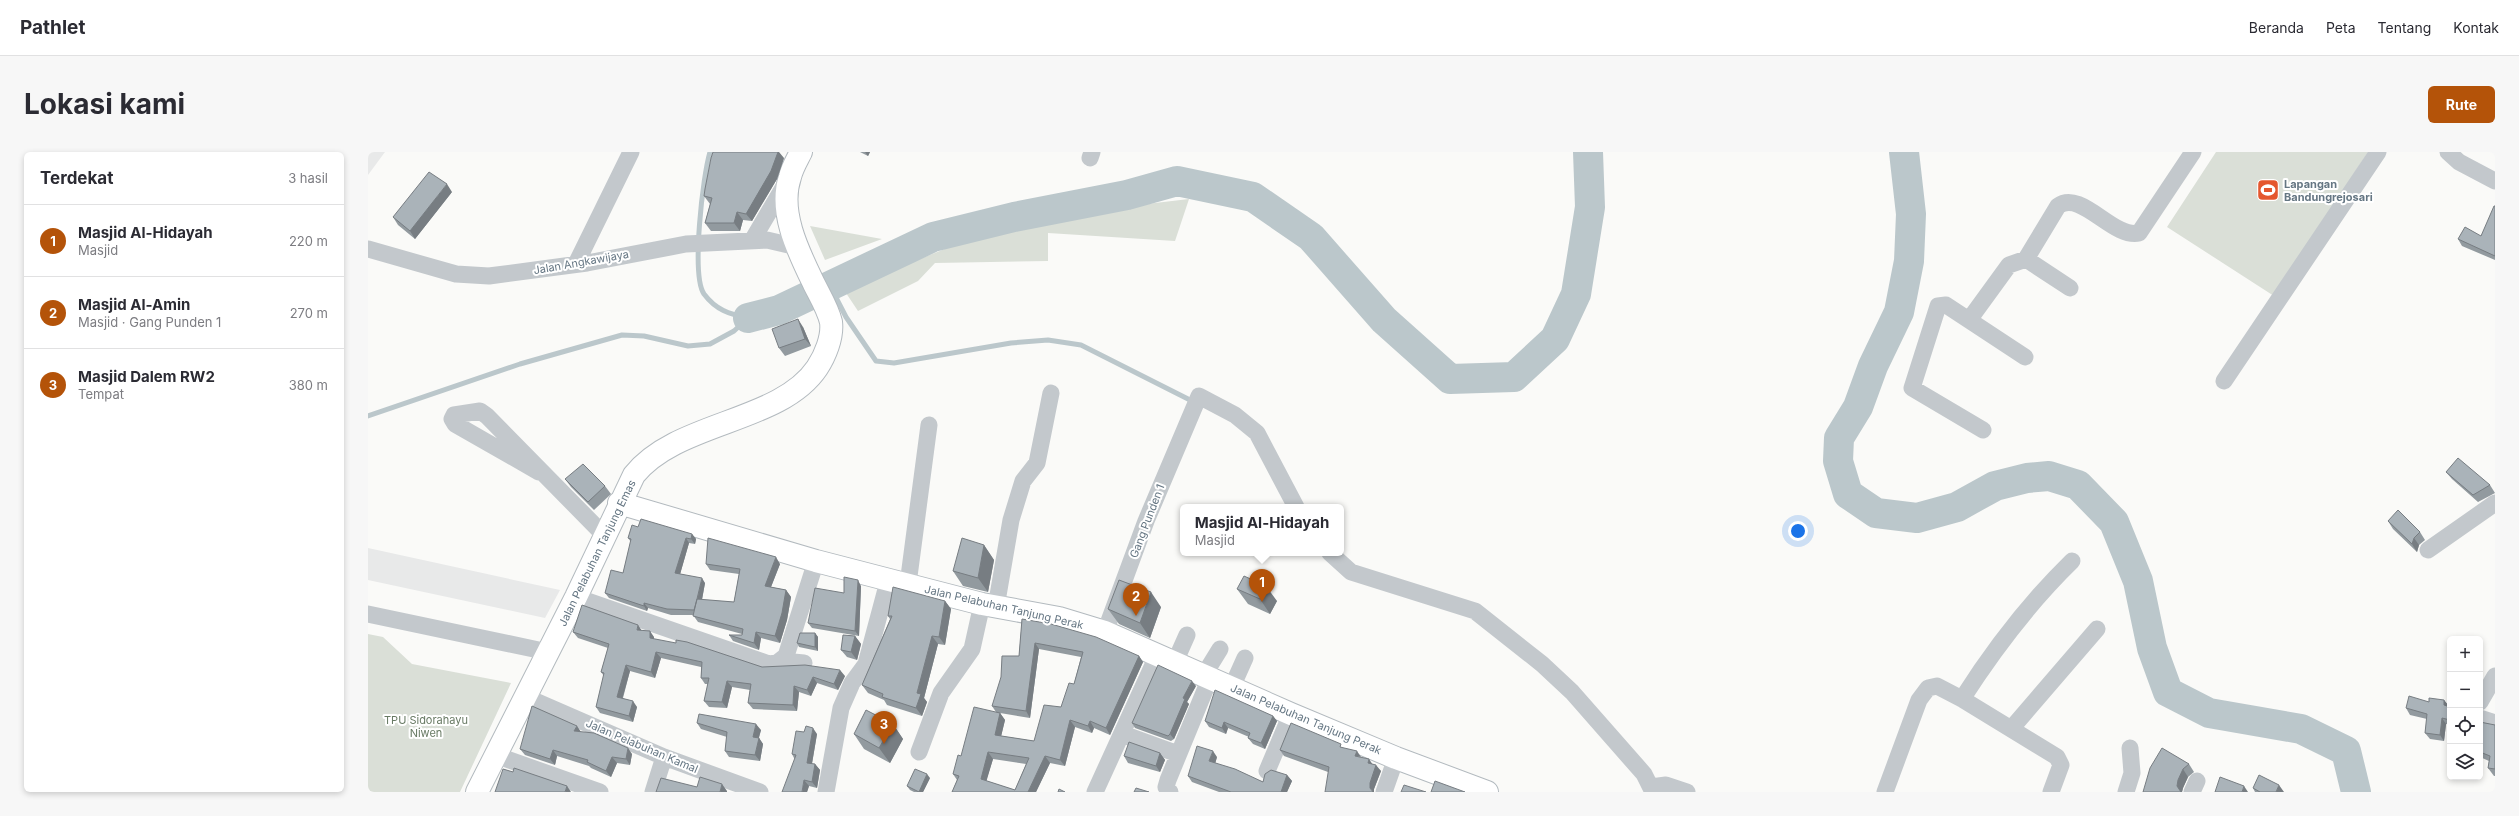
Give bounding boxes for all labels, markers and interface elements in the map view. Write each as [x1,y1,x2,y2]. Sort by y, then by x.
text: Pathlet [20,16,85,39]
text: Beranda [2249,19,2304,36]
text: Peta [2326,19,2356,36]
text: Tentang [2378,19,2431,36]
text: Kontak [2453,19,2499,36]
button: Rute [2428,86,2495,123]
text: Lokasi kami [24,87,185,121]
text: Terdekat [40,168,113,188]
text: 3 hasil [288,170,328,186]
sports icon: Lapangan Bandungrejosari [2255,177,2281,203]
place label: Lapangan Bandungrejosari [2284,177,2373,204]
text: Masjid Al-Hidayah [78,223,213,242]
text: 1 [50,233,56,249]
text: 220 m [289,233,328,249]
text: Masjid [78,242,118,258]
street label: Jalan Angkawijaya [532,247,630,277]
text: Masjid Al-Amin [78,295,190,314]
text: 2 [49,305,57,321]
text: 270 m [290,305,328,321]
text: Masjid · Gang Punden 1 [78,314,221,330]
text: Masjid Dalem RW2 [78,367,215,386]
text: 3 [49,377,57,393]
text: 380 m [289,377,328,393]
text: Tempat [78,386,124,402]
street label: Jalan Pelabuhan Tanjung Emas [555,477,639,629]
street label: Gang Punden 1 [1126,482,1168,560]
popup [1180,504,1344,556]
text: Masjid Al-Hidayah [1195,513,1329,532]
your location [1788,521,1808,541]
text: Masjid [1195,532,1235,548]
pin: 1 [1249,569,1275,602]
street label: Jalan Pelabuhan Tanjung Perak [923,582,1085,632]
pin: 2 [1123,583,1149,616]
map controls [2447,636,2483,780]
button: + [2447,636,2483,672]
button: − [2447,672,2483,708]
street label: Jalan Pelabuhan Tanjung Perak [1228,681,1384,757]
button: locate [2447,708,2483,744]
pin: 3 [871,711,897,744]
park label: TPU Sidorahayu Niwen [384,713,468,740]
street label: Jalan Pelabuhan Kamal [584,716,700,776]
button: layers [2447,744,2483,780]

